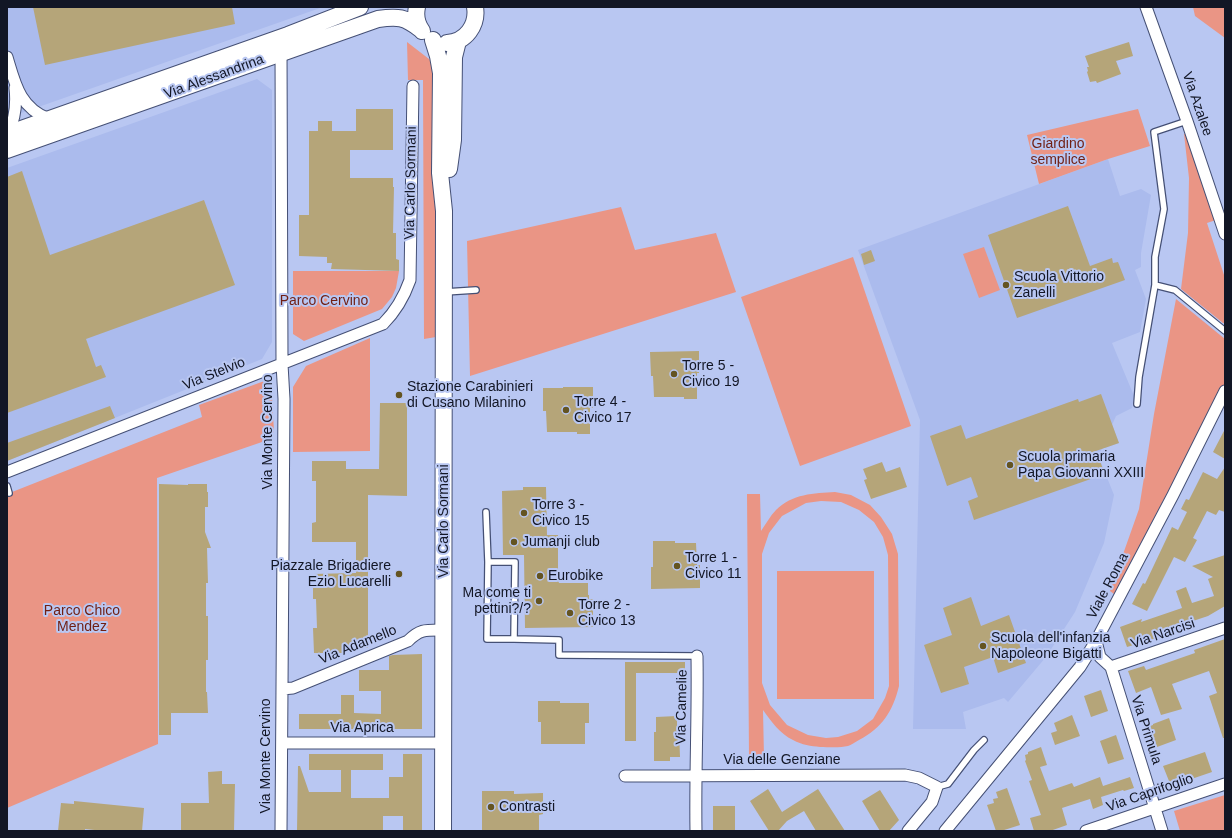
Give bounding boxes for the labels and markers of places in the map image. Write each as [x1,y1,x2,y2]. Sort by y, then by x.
place label: Scuola Vittorio Zanelli [1014,269,1104,302]
marker: Scuola Vittorio Zanelli [1001,280,1011,290]
place label: Torre 5 - Civico 19 [682,358,740,390]
marker: Torre 5 - Civico 19 [669,369,679,379]
place label: Stazione Carabinieri di Cusano Milanino [407,379,533,412]
marker: Stazione Carabinieri di Cusano Milanino [394,390,404,400]
place label: Torre 4 - Civico 17 [574,394,632,426]
marker: Torre 4 - Civico 17 [561,405,571,415]
place label: Scuola primaria Papa Giovanni XXIII [1018,449,1144,482]
marker: Scuola primaria Papa Giovanni XXIII [1005,460,1015,470]
place label: Torre 3 - Civico 15 [532,497,590,530]
marker: Torre 3 - Civico 15 [519,508,529,518]
place label: Jumanji club [522,534,600,550]
marker: Jumanji club [509,537,519,547]
place label: Torre 1 - Civico 11 [685,550,742,582]
place label: Piazzale Brigadiere Ezio Lucarelli [270,558,391,590]
marker: Torre 1 - Civico 11 [672,561,682,571]
place label: Eurobike [548,568,603,584]
marker: Piazzale Brigadiere Ezio Lucarelli [394,569,404,579]
marker: Eurobike [535,571,545,581]
place label: Ma come ti pettini?/? [463,585,531,618]
marker: Ma come ti pettini?/? [534,596,544,606]
place label: Torre 2 - Civico 13 [578,597,636,630]
marker: Torre 2 - Civico 13 [565,608,575,618]
place label: Scuola dell'infanzia Napoleone Bigatti [991,630,1110,662]
marker: Scuola dell'infanzia Napoleone Bigatti [978,641,988,651]
place label: Contrasti [499,799,555,815]
marker: Contrasti [486,802,496,812]

